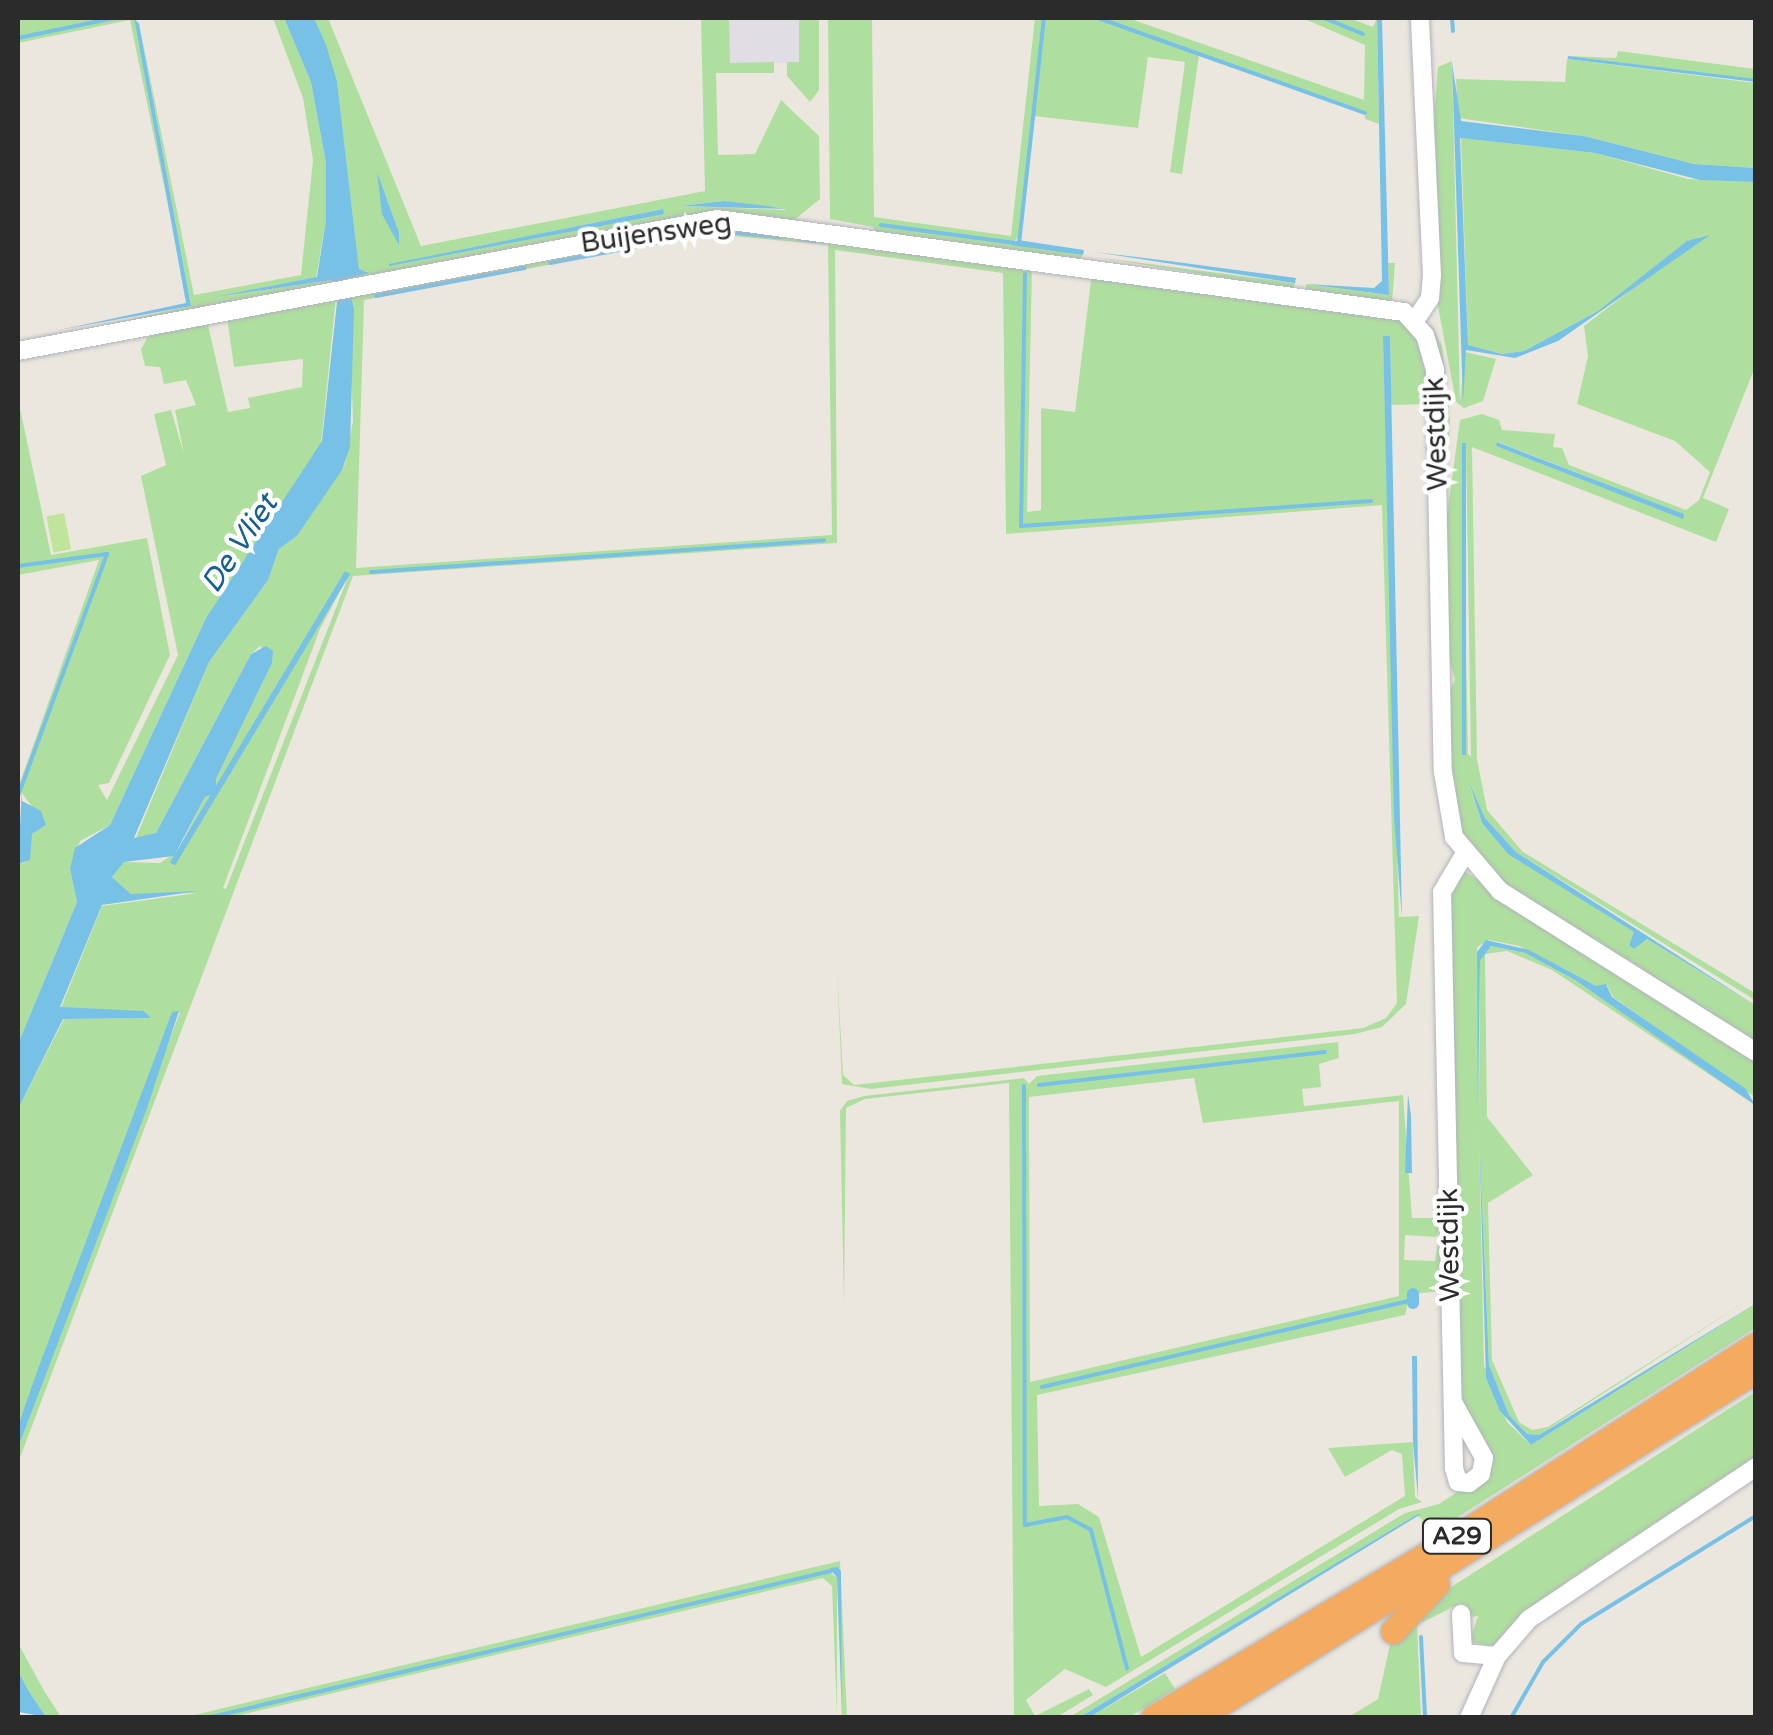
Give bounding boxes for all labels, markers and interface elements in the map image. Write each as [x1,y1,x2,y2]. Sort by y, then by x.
street label: Buijensweg [578,206,734,260]
street label: Westdijk [1417,377,1455,491]
water label: De Vliet [194,488,286,600]
street label: Westdijk [1431,1188,1467,1302]
road number: A29 [1420,1516,1494,1556]

